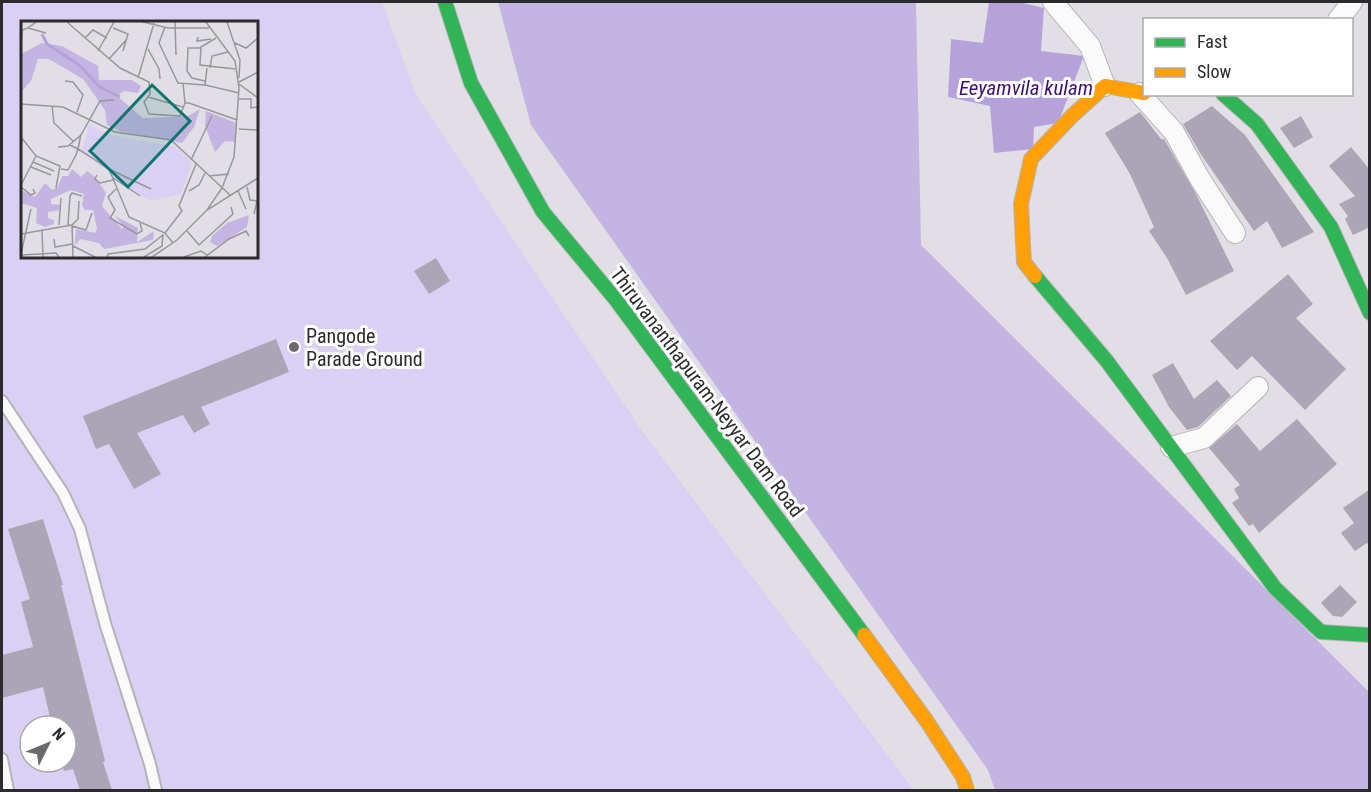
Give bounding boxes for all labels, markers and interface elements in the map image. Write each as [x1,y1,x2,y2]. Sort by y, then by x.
legend [1143,18,1353,96]
inset map [21,21,258,258]
text: Fast [1197,31,1228,52]
text: Slow [1197,61,1232,82]
water label: Eeyamvila kulam [959,76,1093,100]
street label: Thiruvananthapuram-Neyyar Dam Road [605,262,809,522]
place label: Pangode Parade Ground [306,324,423,371]
marker: Pangode Parade Ground [287,340,301,354]
north arrow [18,714,78,774]
text: N [48,724,69,744]

